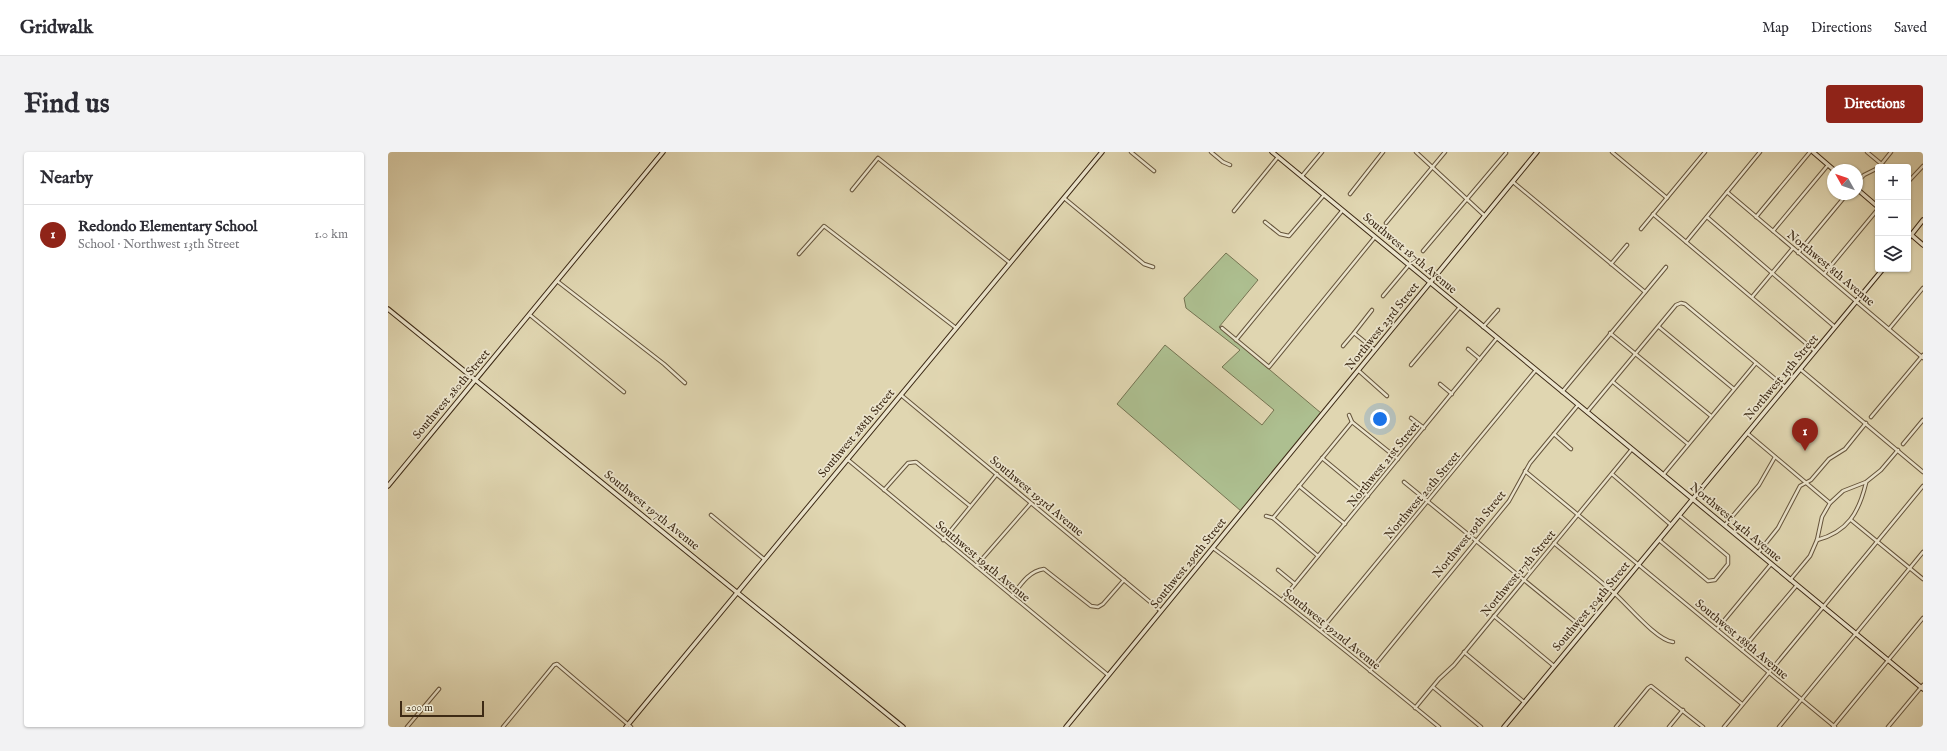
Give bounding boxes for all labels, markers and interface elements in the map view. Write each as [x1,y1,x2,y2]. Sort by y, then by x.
text: Gridwalk [20,16,93,40]
text: Map [1762,19,1789,37]
text: Directions [1811,19,1872,37]
text: Saved [1894,19,1927,37]
button: Directions [1826,85,1923,123]
text: Find us [24,87,110,122]
north arrow [1827,164,1863,200]
map controls [1875,164,1911,272]
button: + [1875,164,1911,200]
text: Nearby [40,168,93,189]
button: − [1875,200,1911,236]
street label: Southwest 187th Avenue [1360,210,1460,297]
text: Redondo Elementary School [78,217,257,236]
text: 1 [51,226,55,243]
text: 1.0 km [314,226,348,243]
street label: Northwest 8th Avenue [1784,227,1878,310]
text: School · Northwest 13th Street [78,236,240,253]
button: layers [1875,236,1911,272]
street label: Northwest 23rd Street [1342,279,1422,373]
street label: Northwest 15th Street [1741,331,1822,423]
street label: Southwest 280th Street [409,346,493,442]
street label: Southwest 288th Street [815,386,898,481]
your location [1370,409,1390,429]
street label: Northwest 21st Street [1344,418,1423,510]
pin: 1 [1792,418,1818,451]
street label: Northwest 20th Street [1381,448,1463,542]
street label: Southwest 193rd Avenue [987,453,1087,540]
street label: Southwest 197th Avenue [601,467,703,554]
street label: Northwest 14th Avenue [1687,479,1785,566]
street label: Northwest 19th Street [1430,488,1509,581]
street label: Southwest 296th Street [1147,515,1230,612]
street label: Southwest 194th Avenue [932,517,1033,606]
street label: Northwest 17th Street [1478,527,1559,620]
street label: Southwest 304th Street [1549,558,1633,654]
street label: Southwest 192nd Avenue [1280,586,1384,674]
street label: Southwest 188th Avenue [1692,596,1792,683]
scale bar [400,699,484,718]
text: 200 m [406,701,433,715]

